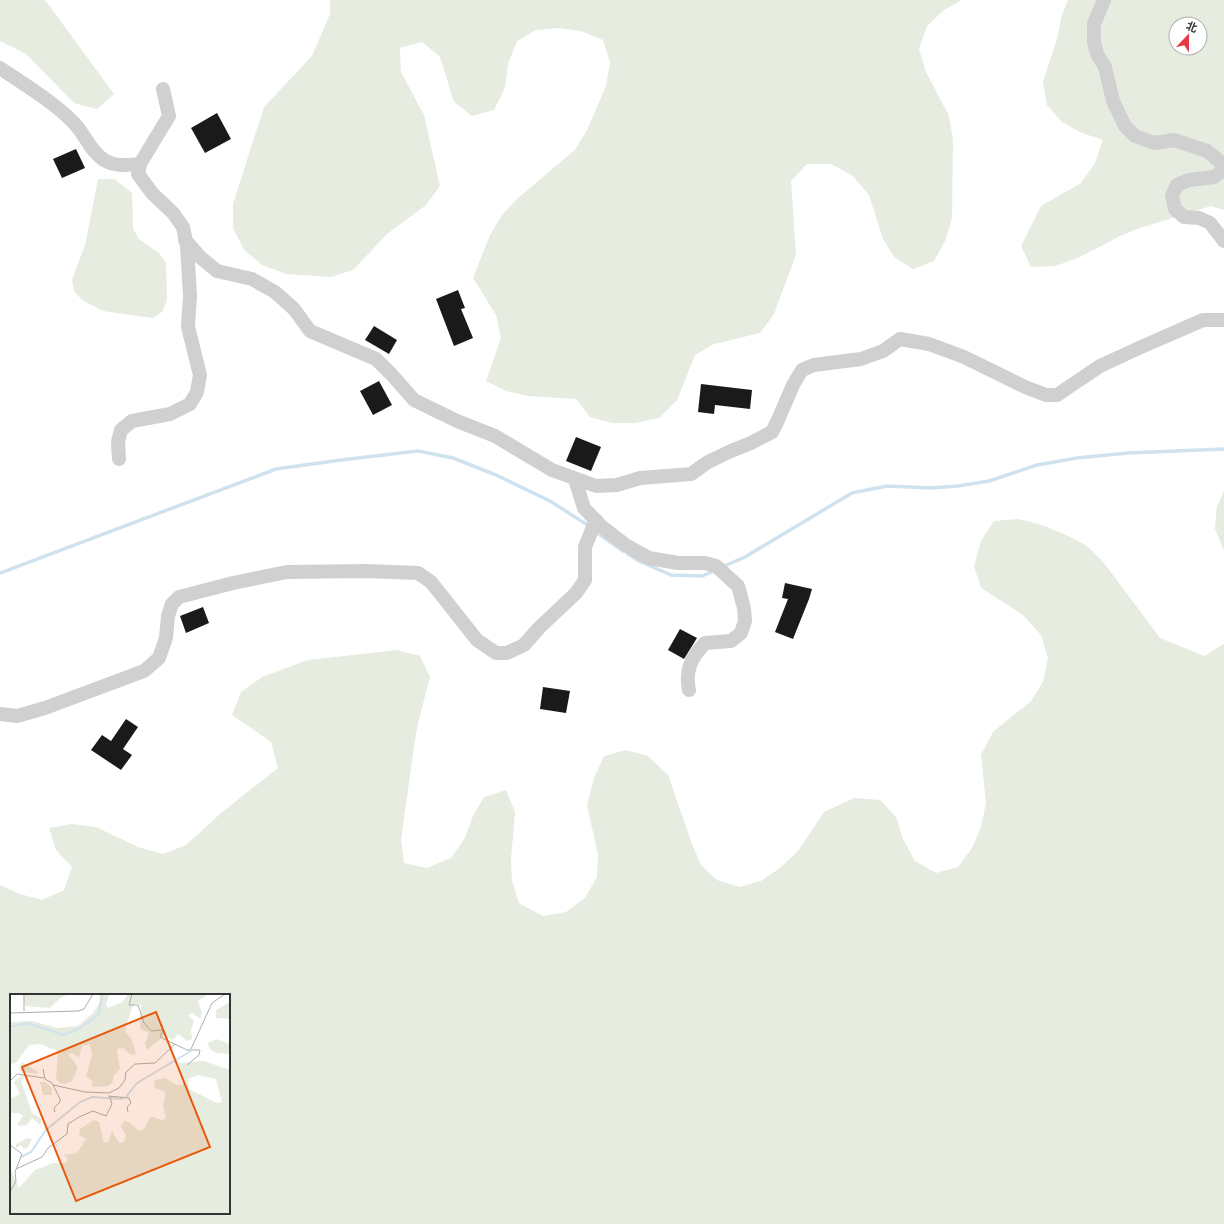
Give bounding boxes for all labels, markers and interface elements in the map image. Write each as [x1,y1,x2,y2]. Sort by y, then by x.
north arrow [1168,16,1208,56]
text: 北 [1184,19,1199,35]
inset map [10,994,230,1214]

